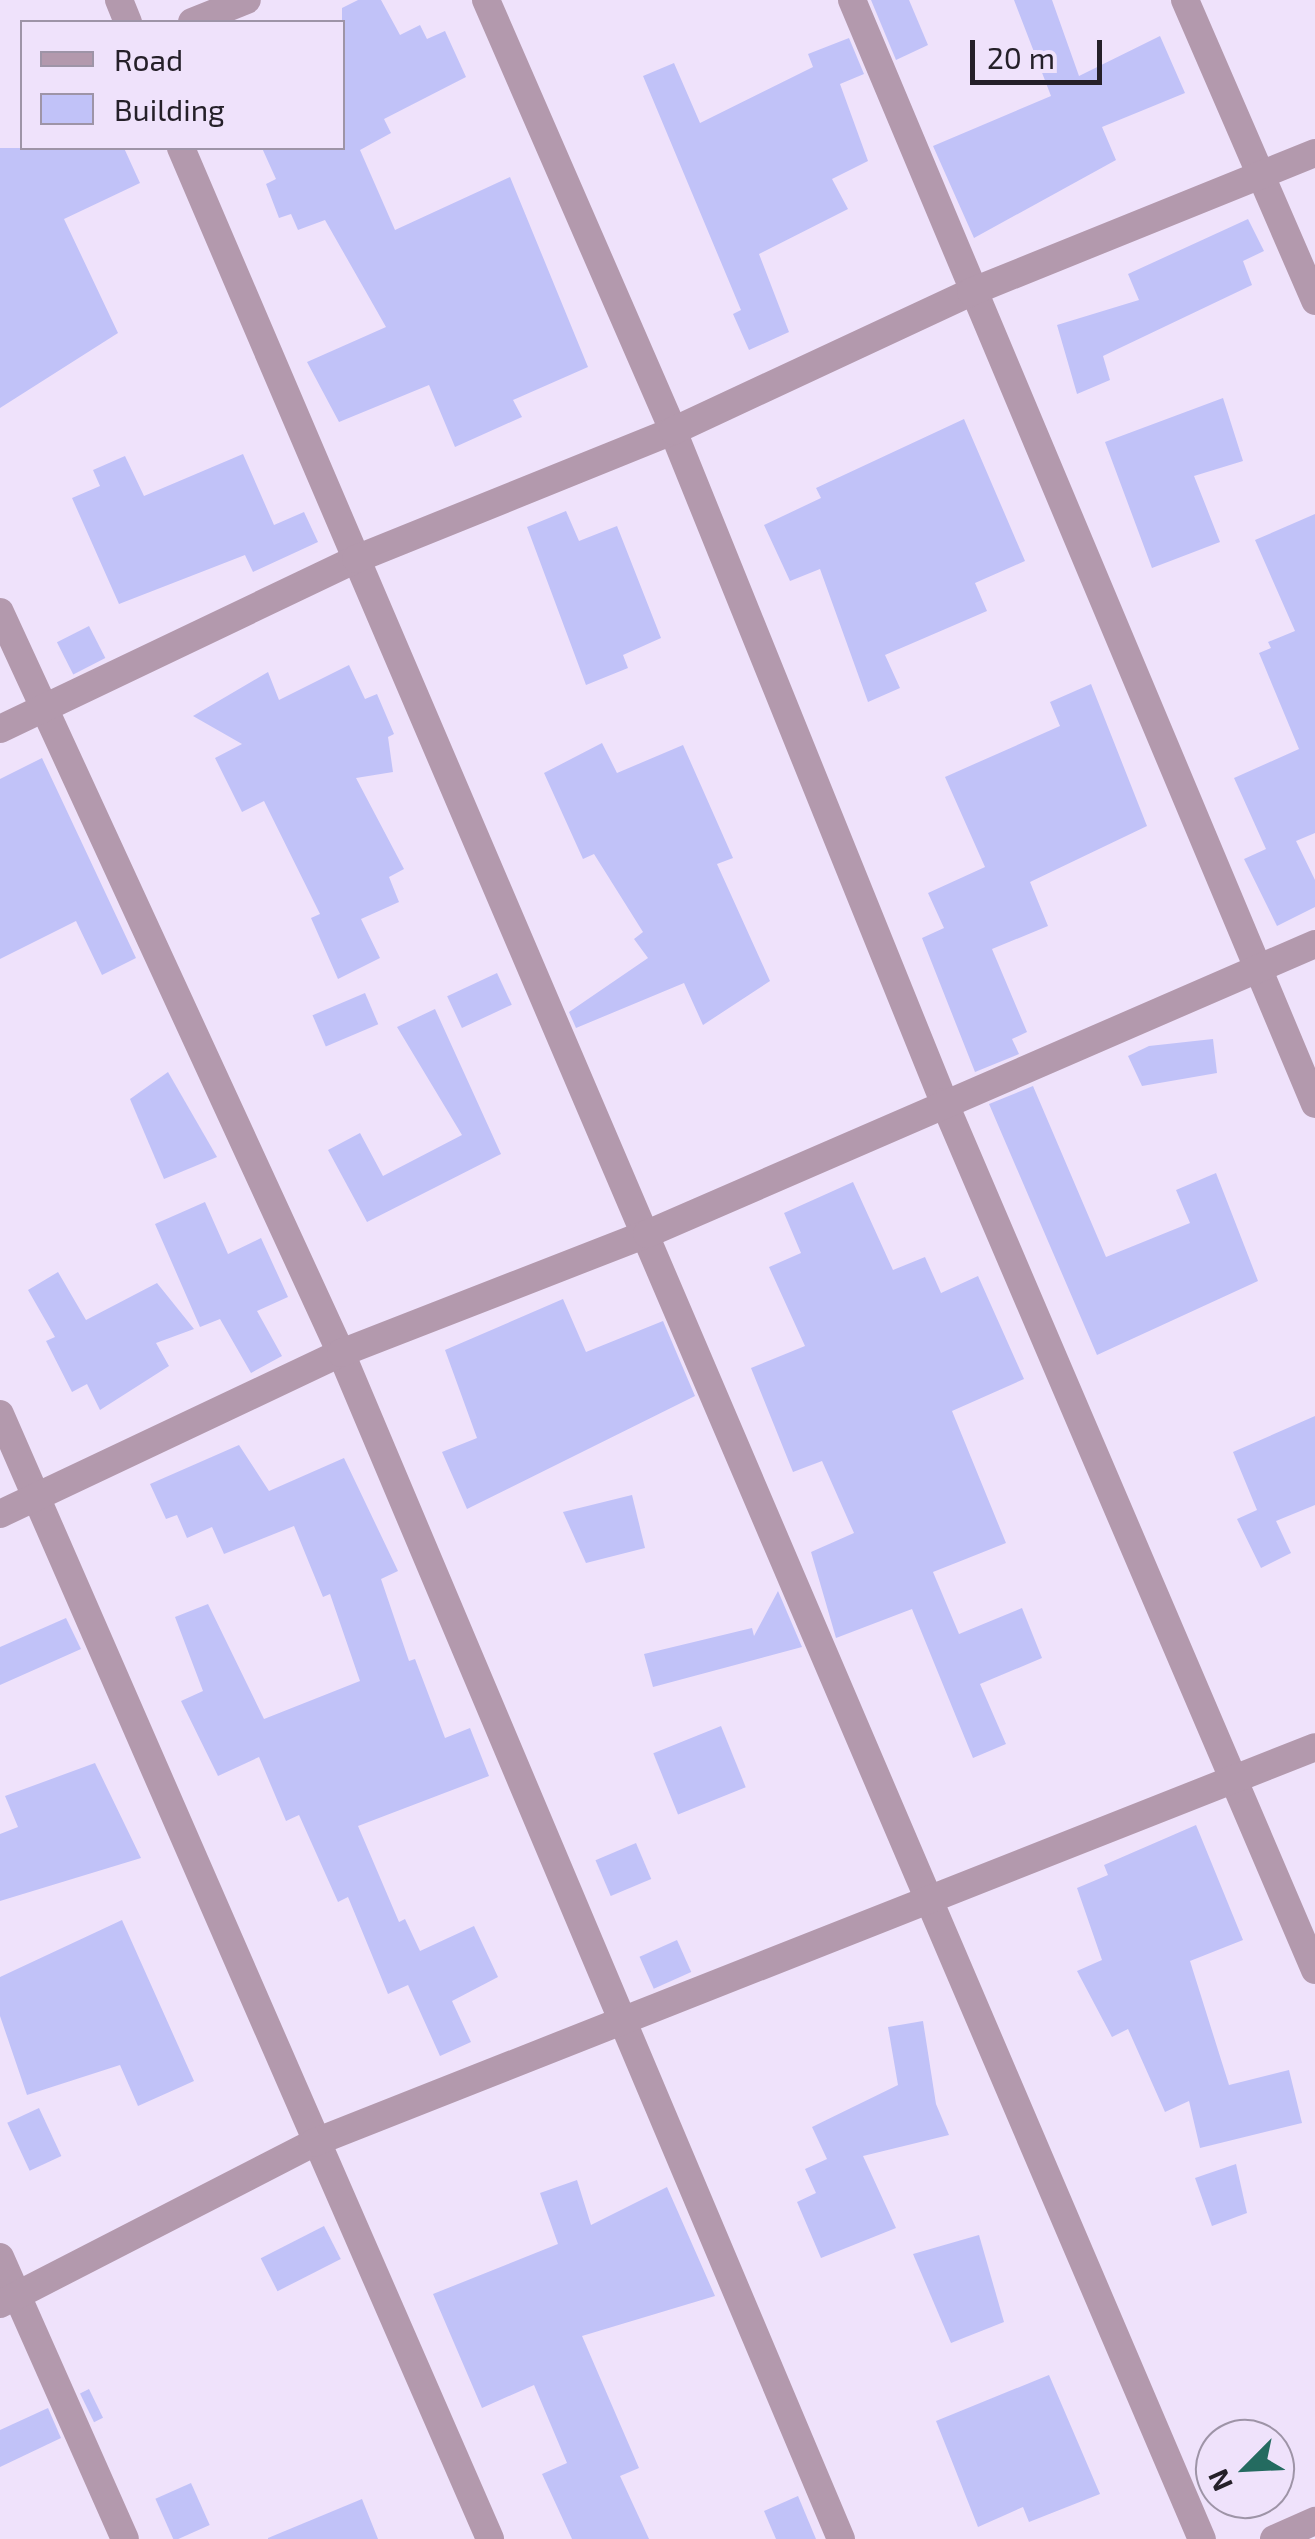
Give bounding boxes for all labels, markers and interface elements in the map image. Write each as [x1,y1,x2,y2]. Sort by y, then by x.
legend [20,20,345,150]
scale bar [975,20,1108,82]
text: 20 m [987,39,1055,75]
text: Road [114,41,183,77]
text: Building [114,91,225,127]
north arrow [1195,2419,1295,2519]
text: N [1200,2464,1239,2497]

